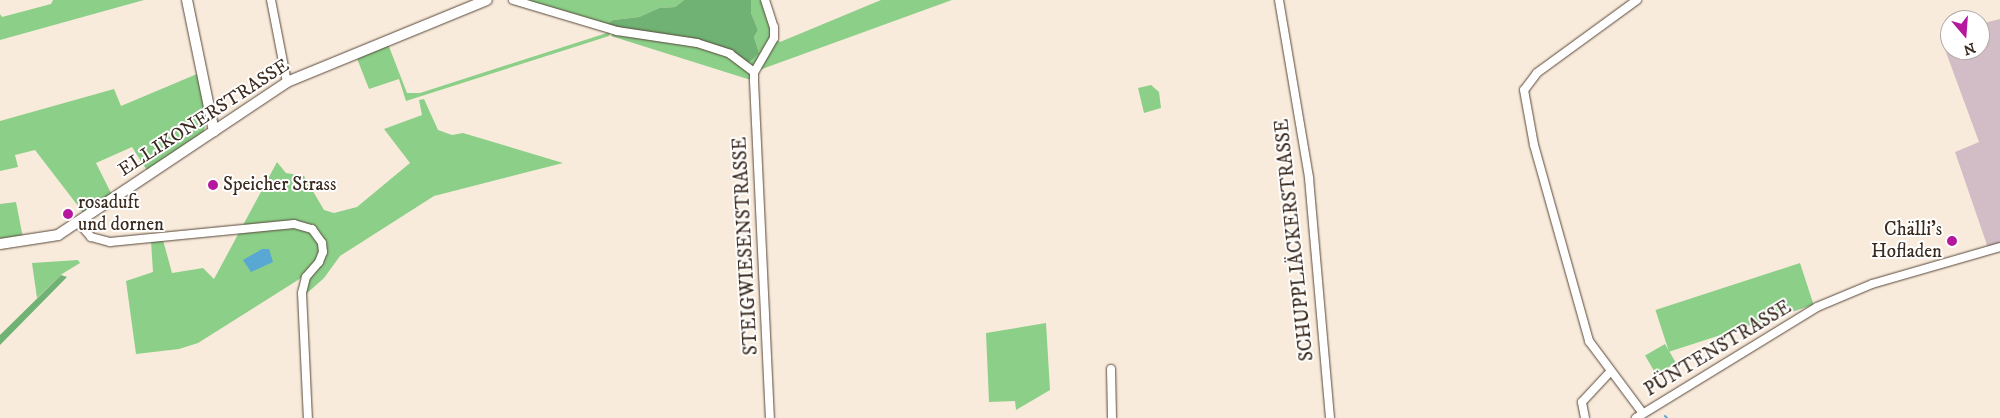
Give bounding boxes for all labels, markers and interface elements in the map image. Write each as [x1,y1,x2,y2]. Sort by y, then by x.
north arrow [1940,10,1990,60]
text: N [1961,38,1978,59]
street label: ELLIKONERSTRASSE [114,54,294,182]
street label: SCHUPPLIÄCKERSTRASSE [1271,118,1319,362]
street label: STEIGWIESENSTRASSE [729,136,763,356]
place label: Speicher Strass [223,174,336,196]
marker: Speicher Strass [207,179,219,191]
place label: rosaduft und dornen [78,192,164,236]
marker: rosaduft und dornen [62,208,74,220]
place label: Chälli's Hofladen [1871,219,1942,263]
marker: Chälli's Hofladen [1946,235,1958,247]
street label: PÜNTENSTRASSE [1641,296,1795,402]

